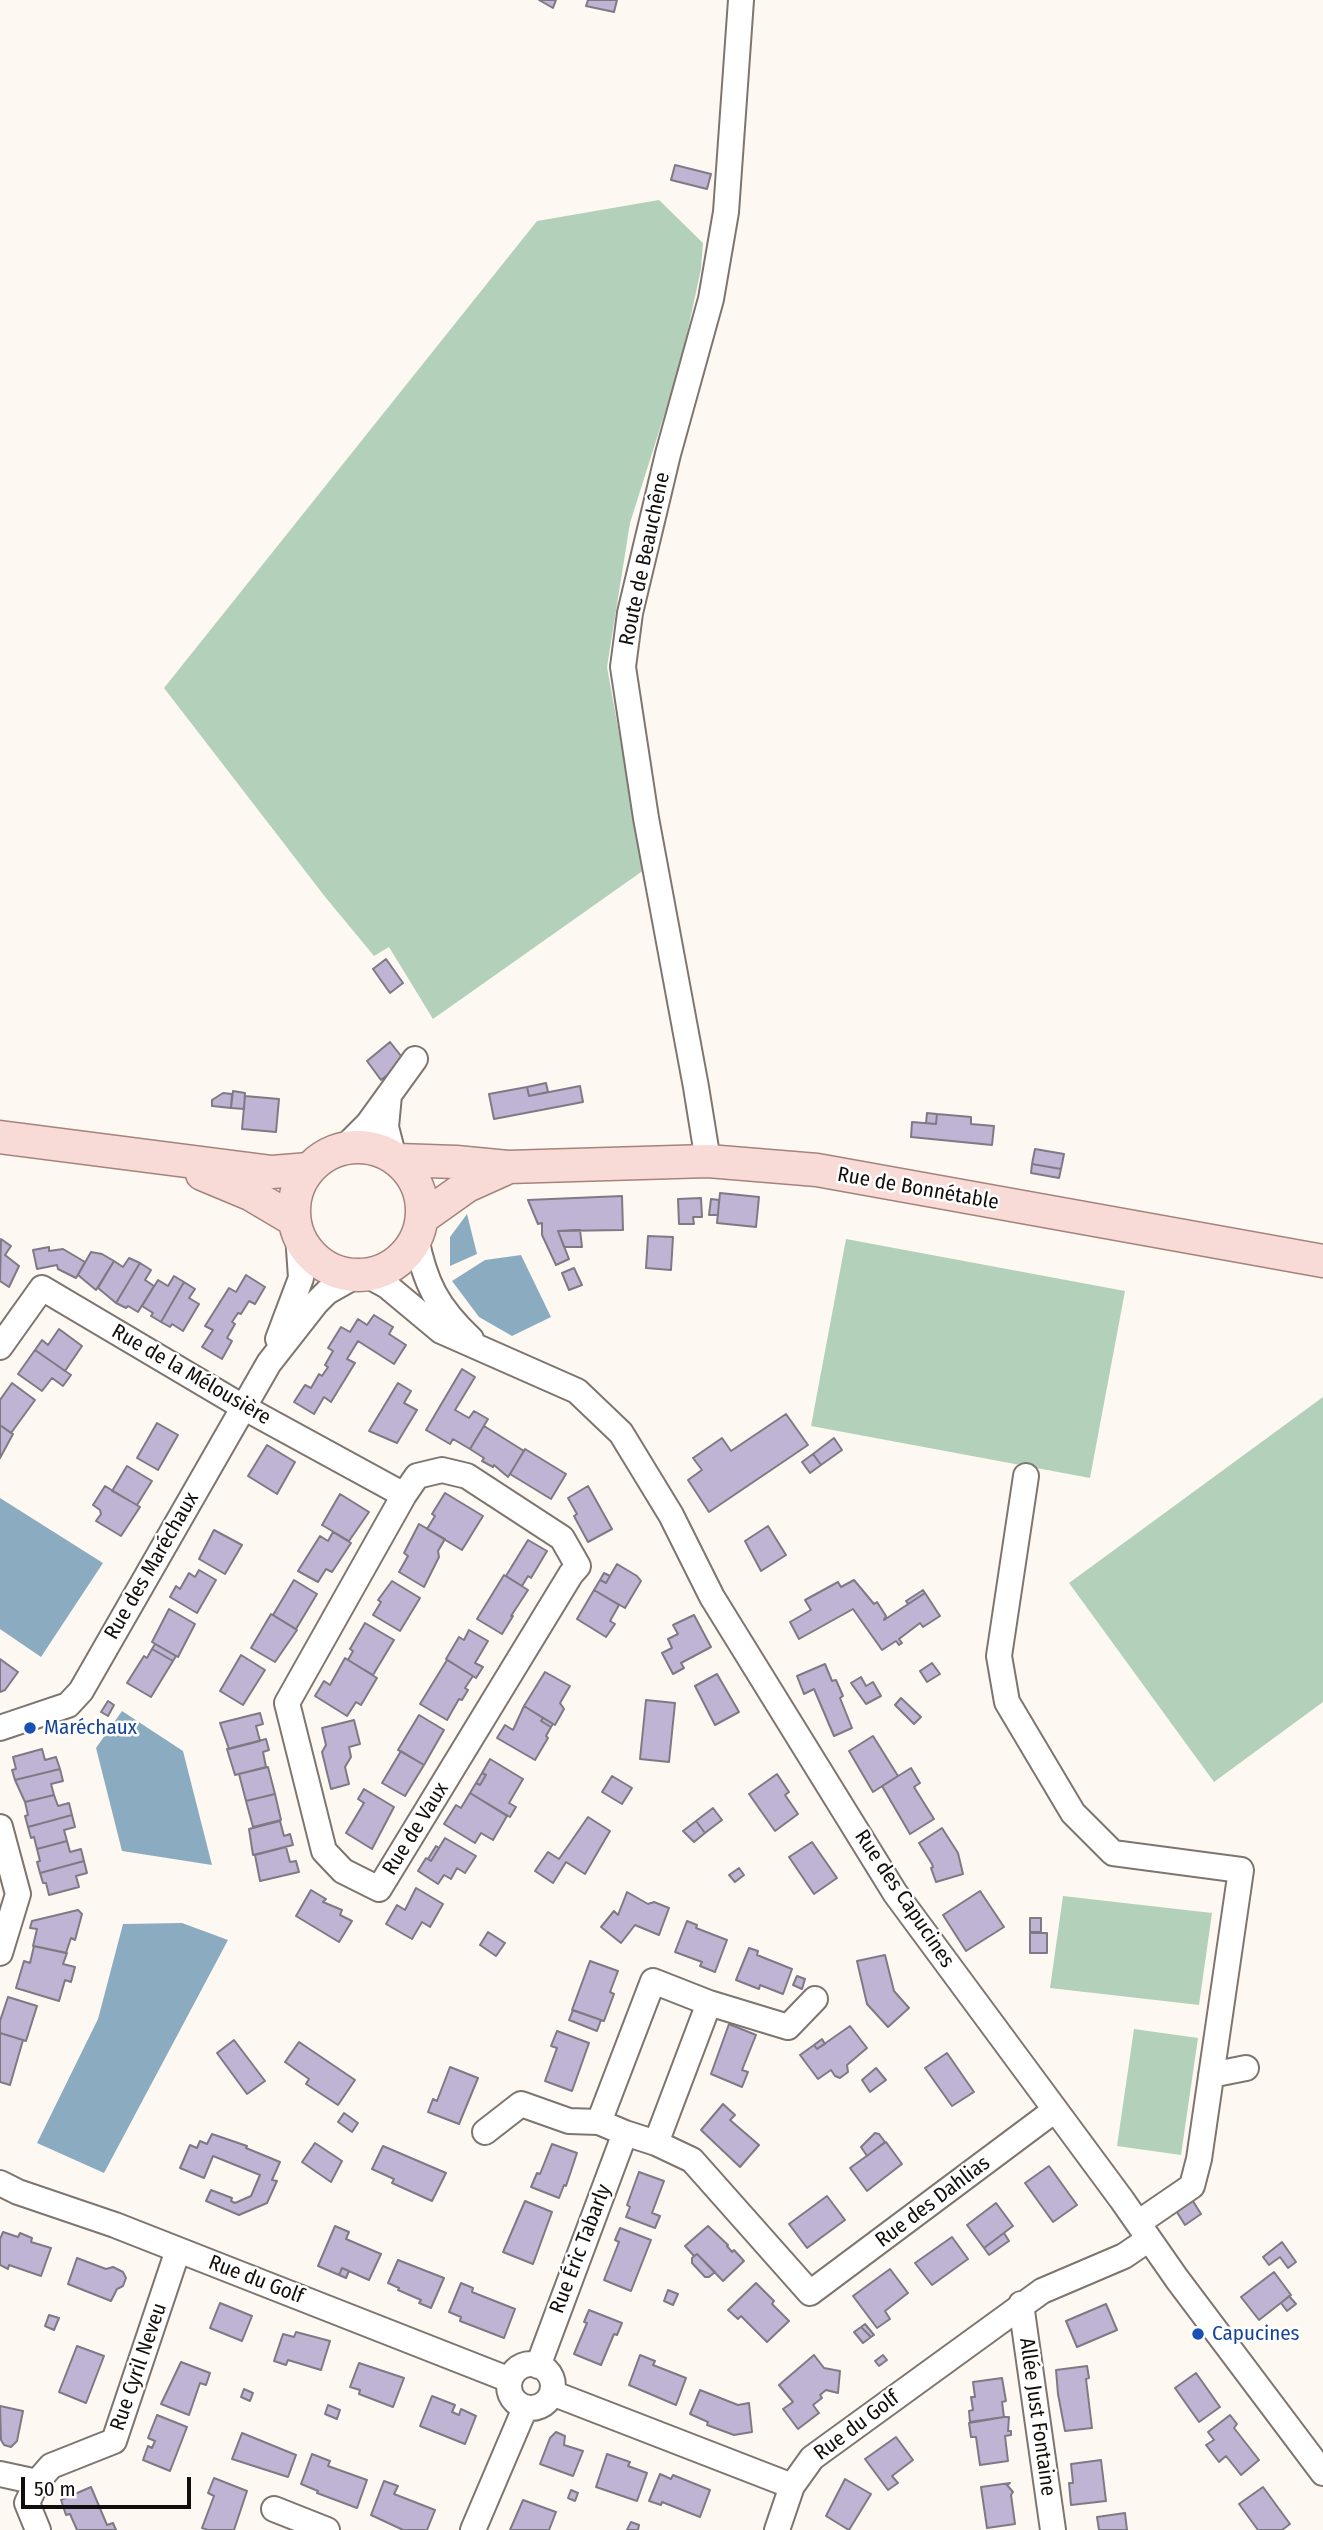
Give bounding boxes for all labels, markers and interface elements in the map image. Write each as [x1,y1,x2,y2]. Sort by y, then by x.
street label: Route de Beauchêne [614,470,676,648]
street label: Rue de Bonnétable [835,1162,1001,1216]
street label: Rue de la Mélousière [107,1319,275,1431]
street label: Rue des Maréchaux [100,1488,204,1644]
place label: Maréchaux [44,1715,137,1741]
marker: Maréchaux [22,1720,38,1736]
street label: Rue de Vaux [378,1778,454,1880]
street label: Rue des Capucines [849,1825,959,1973]
street label: Rue des Dahlias [871,2151,995,2253]
street label: Rue Éric Tabarly [545,2181,617,2317]
street label: Rue du Golf [205,2250,307,2310]
street label: Rue Cyril Neveu [105,2300,173,2434]
place label: Capucines [1212,2321,1300,2347]
marker: Capucines [1190,2326,1206,2342]
street label: Allée Just Fontaine [1013,2336,1061,2498]
street label: Rue du Golf [810,2386,904,2466]
scale bar [24,2464,194,2508]
text: 50 m [34,2476,76,2502]

